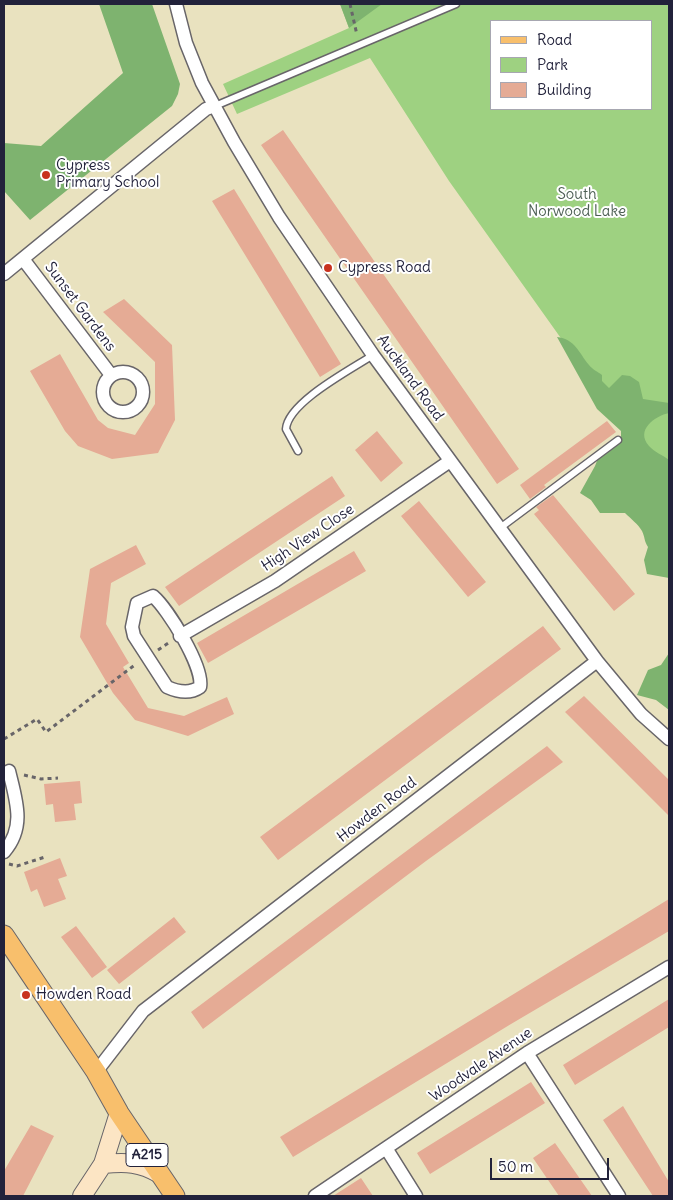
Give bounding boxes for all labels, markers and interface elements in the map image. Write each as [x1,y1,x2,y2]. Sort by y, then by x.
legend [490,20,653,110]
text: Road [537,30,572,49]
text: Park [537,55,568,74]
text: Building [537,80,592,99]
place label: Cypress Primary School [56,157,159,192]
marker: Cypress Primary School [40,169,52,181]
park label: South Norwood Lake [528,186,626,221]
street label: Sunset Gardens [41,259,119,355]
place label: Cypress Road [338,259,431,277]
marker: Cypress Road [322,262,334,274]
street label: Auckland Road [373,332,447,424]
street label: High View Close [258,500,358,576]
street label: Howden Road [334,774,420,846]
place label: Howden Road [36,986,131,1004]
marker: Howden Road [20,989,32,1001]
street label: Woodvale Avenue [426,1024,536,1106]
road number: A215 [126,1144,168,1166]
scale bar [493,1148,612,1180]
text: 50 m [498,1157,533,1176]

